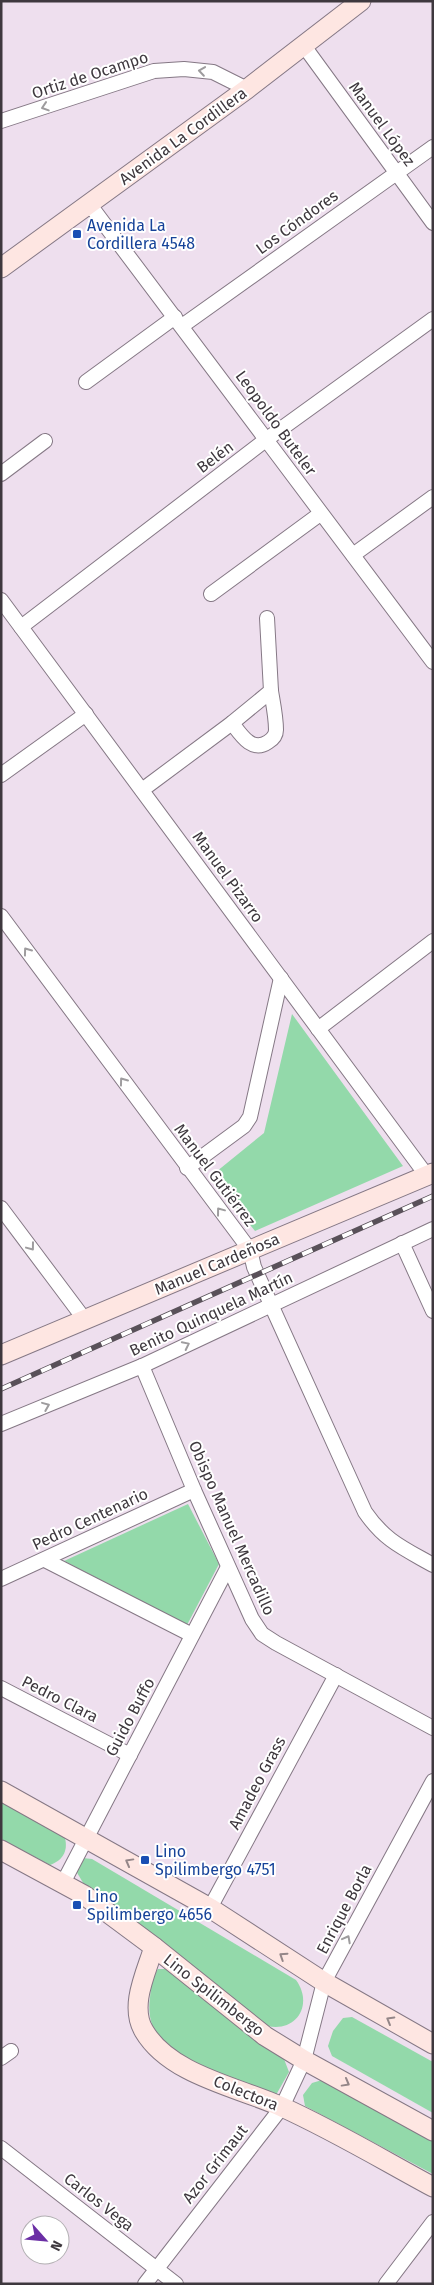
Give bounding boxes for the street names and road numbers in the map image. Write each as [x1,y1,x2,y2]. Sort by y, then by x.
street label: Ortiz de Ocampo [29,47,151,103]
street label: Manuel López [345,78,419,170]
street label: Avenida La Cordillera [116,83,250,189]
street label: Los Cóndores [252,186,342,258]
street label: Leopoldo Buteler [232,367,321,480]
street label: Belén [193,437,237,477]
street label: Manuel Pizarro [189,828,267,926]
street label: Manuel Gutiérrez [170,1120,260,1230]
street label: Manuel Cardeñosa [152,1229,282,1299]
street label: Benito Quinquela Martín [126,1268,296,1360]
street label: Obispo Manuel Mercadillo [185,1438,279,1618]
street label: Pedro Centenario [29,1484,151,1554]
street label: Pedro Clara [19,1672,101,1726]
street label: Guido Buffo [101,1675,159,1759]
street label: Amadeo Grass [225,1733,289,1833]
street label: Enrique Borla [312,1861,376,1957]
street label: Lino Spilimbergo [160,1950,268,2040]
street label: Colectora [211,2071,281,2115]
street label: Azor Grimaut [179,2121,252,2207]
street label: Carlos Vega [60,2169,138,2235]

